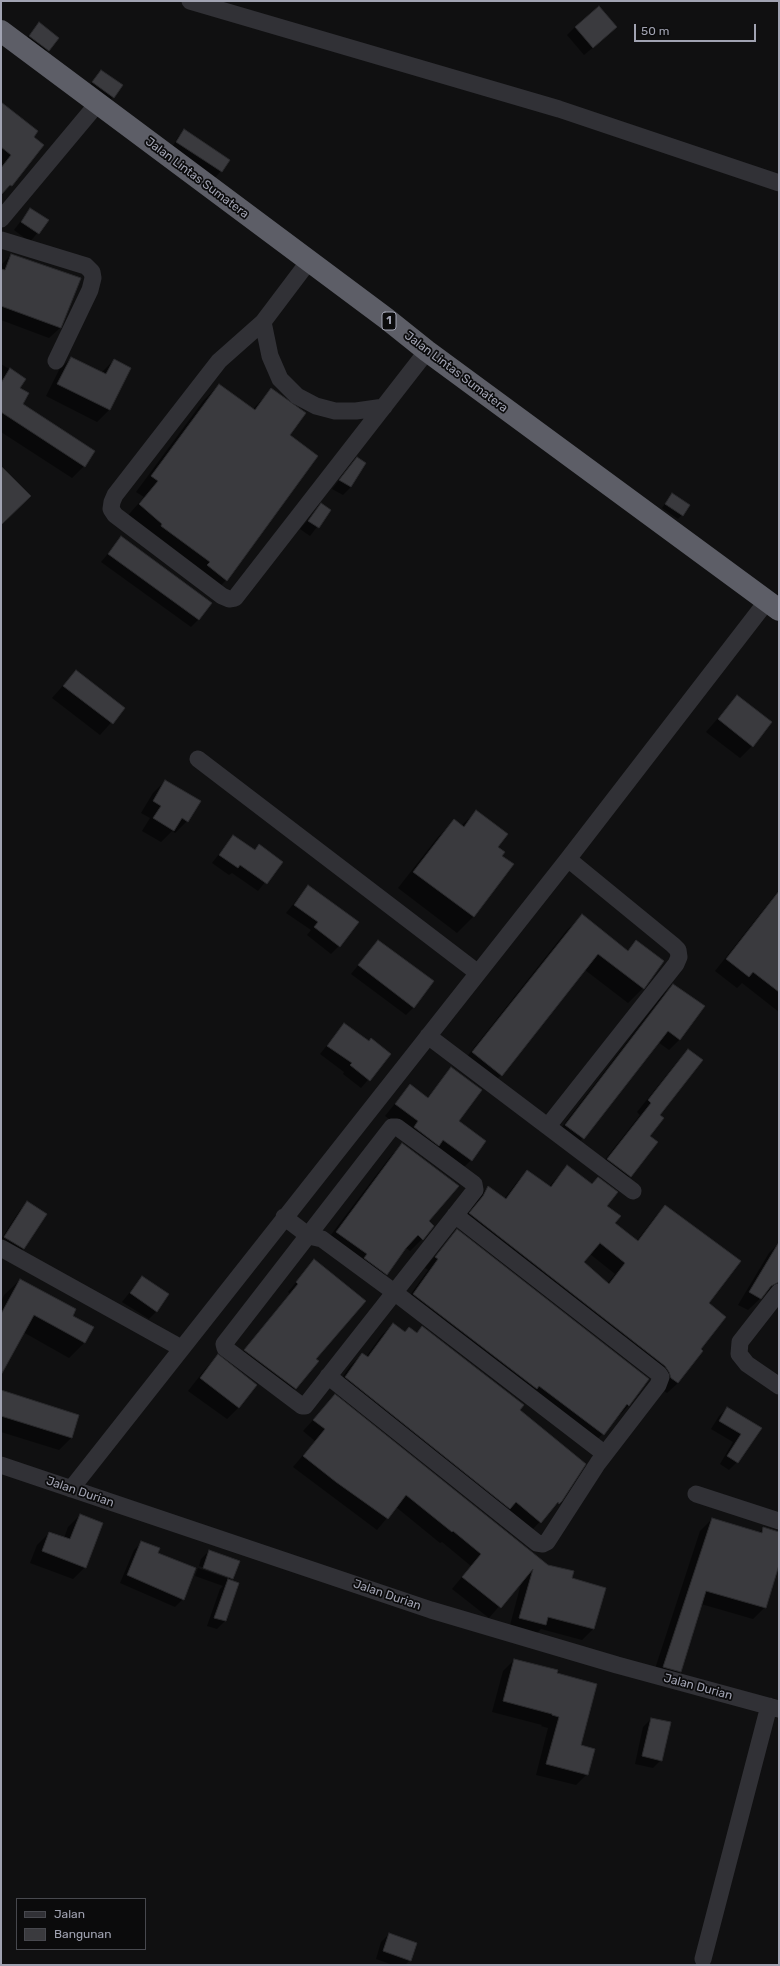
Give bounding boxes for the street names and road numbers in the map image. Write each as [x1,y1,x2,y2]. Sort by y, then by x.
street label: Jalan Lintas Sumatera [143,134,251,222]
road number: 1 [382,312,396,330]
street label: Jalan Lintas Sumatera [402,328,510,416]
street label: Jalan Durian [44,1474,116,1510]
street label: Jalan Durian [351,1577,423,1613]
street label: Jalan Durian [662,1671,734,1703]

